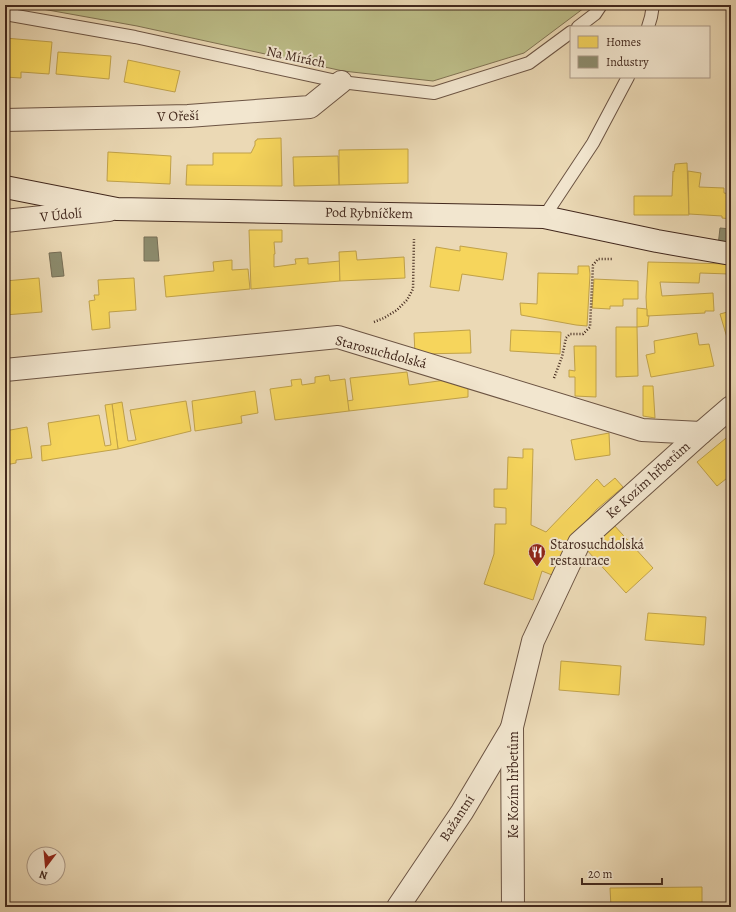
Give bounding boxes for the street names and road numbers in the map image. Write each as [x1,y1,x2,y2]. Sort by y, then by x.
street label: Na Mírách [265,41,328,73]
street label: V Ořeší [156,106,199,126]
street label: V Údolí [38,203,83,227]
street label: Pod Rybníčkem [325,203,414,223]
street label: Starosuchdolská [333,331,429,373]
street label: Ke Kozím hřbetům [602,437,695,523]
street label: Ke Kozím hřbetům [504,731,523,839]
street label: Bažantní [435,791,479,845]

